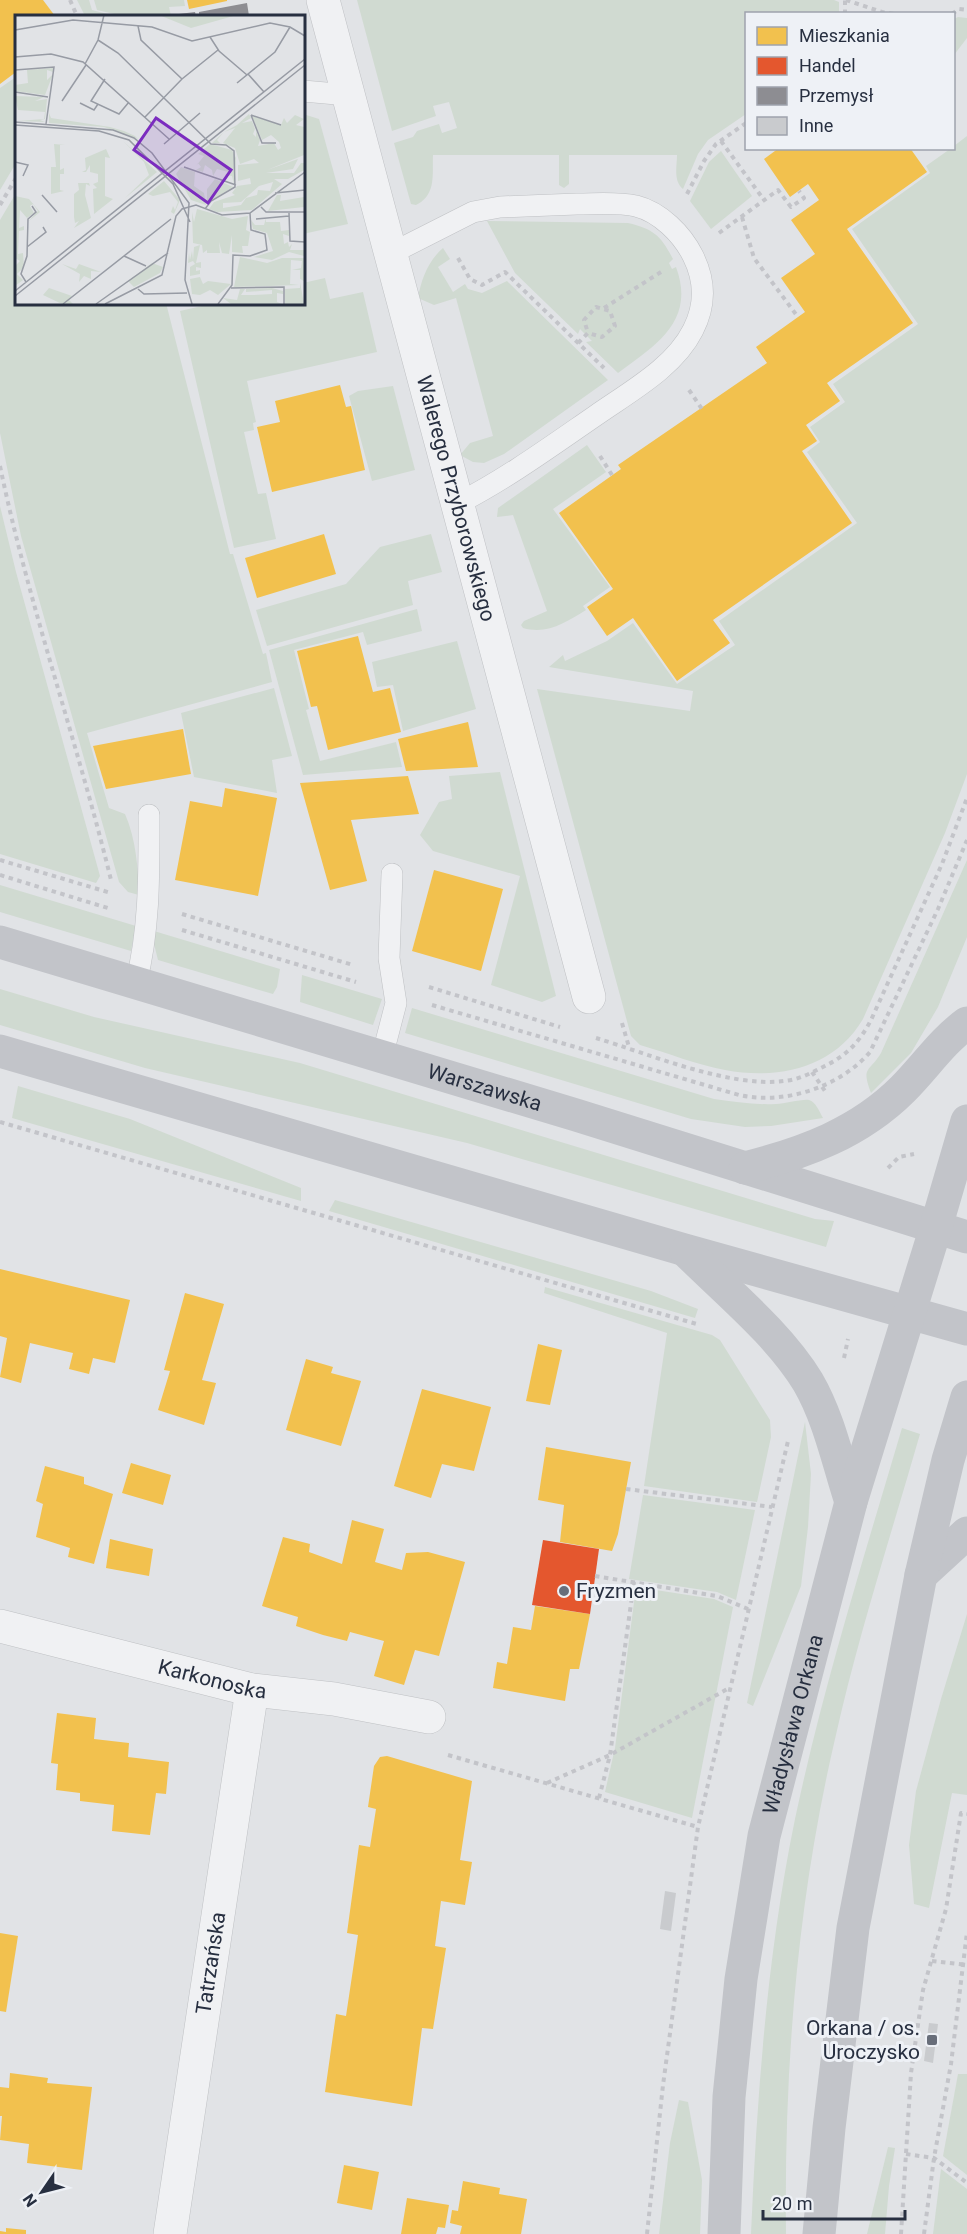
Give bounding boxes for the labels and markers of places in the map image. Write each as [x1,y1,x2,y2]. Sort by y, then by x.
place label: Fryzmen [576,1579,656,1603]
marker: Fryzmen [557,1584,571,1598]
place label: Orkana / os. Uroczysko [806,2016,920,2064]
marker: Orkana / os. Uroczysko [925,2033,939,2047]

